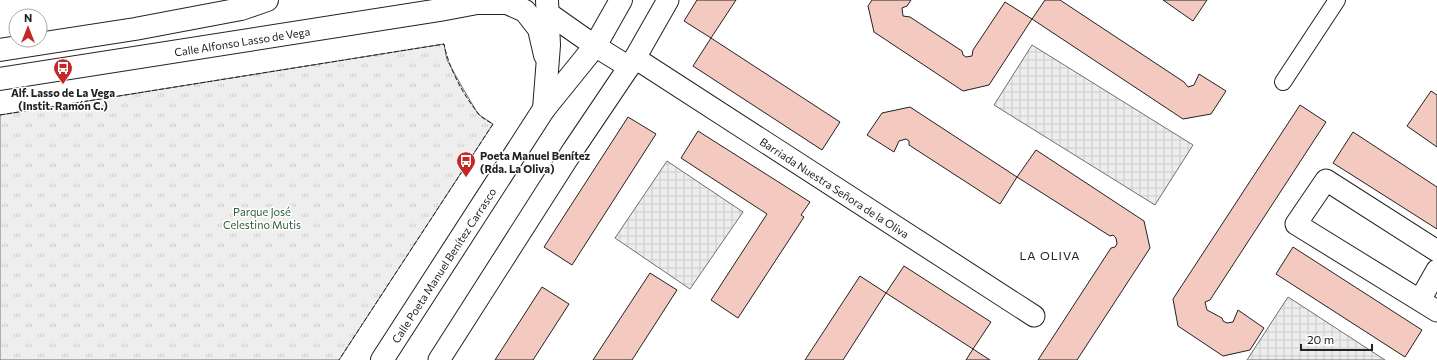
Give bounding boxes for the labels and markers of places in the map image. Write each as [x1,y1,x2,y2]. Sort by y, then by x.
bus stop icon: Alf. Lasso de La Vega (Instit. Ramón C.) [52,57,74,85]
place label: Alf. Lasso de La Vega (Instit. Ramón C.) [11,86,115,112]
place label: Poeta Manuel Benítez (Rda. La Oliva) [480,149,591,175]
bus stop icon: Poeta Manuel Benítez (Rda. La Oliva) [455,150,477,178]

